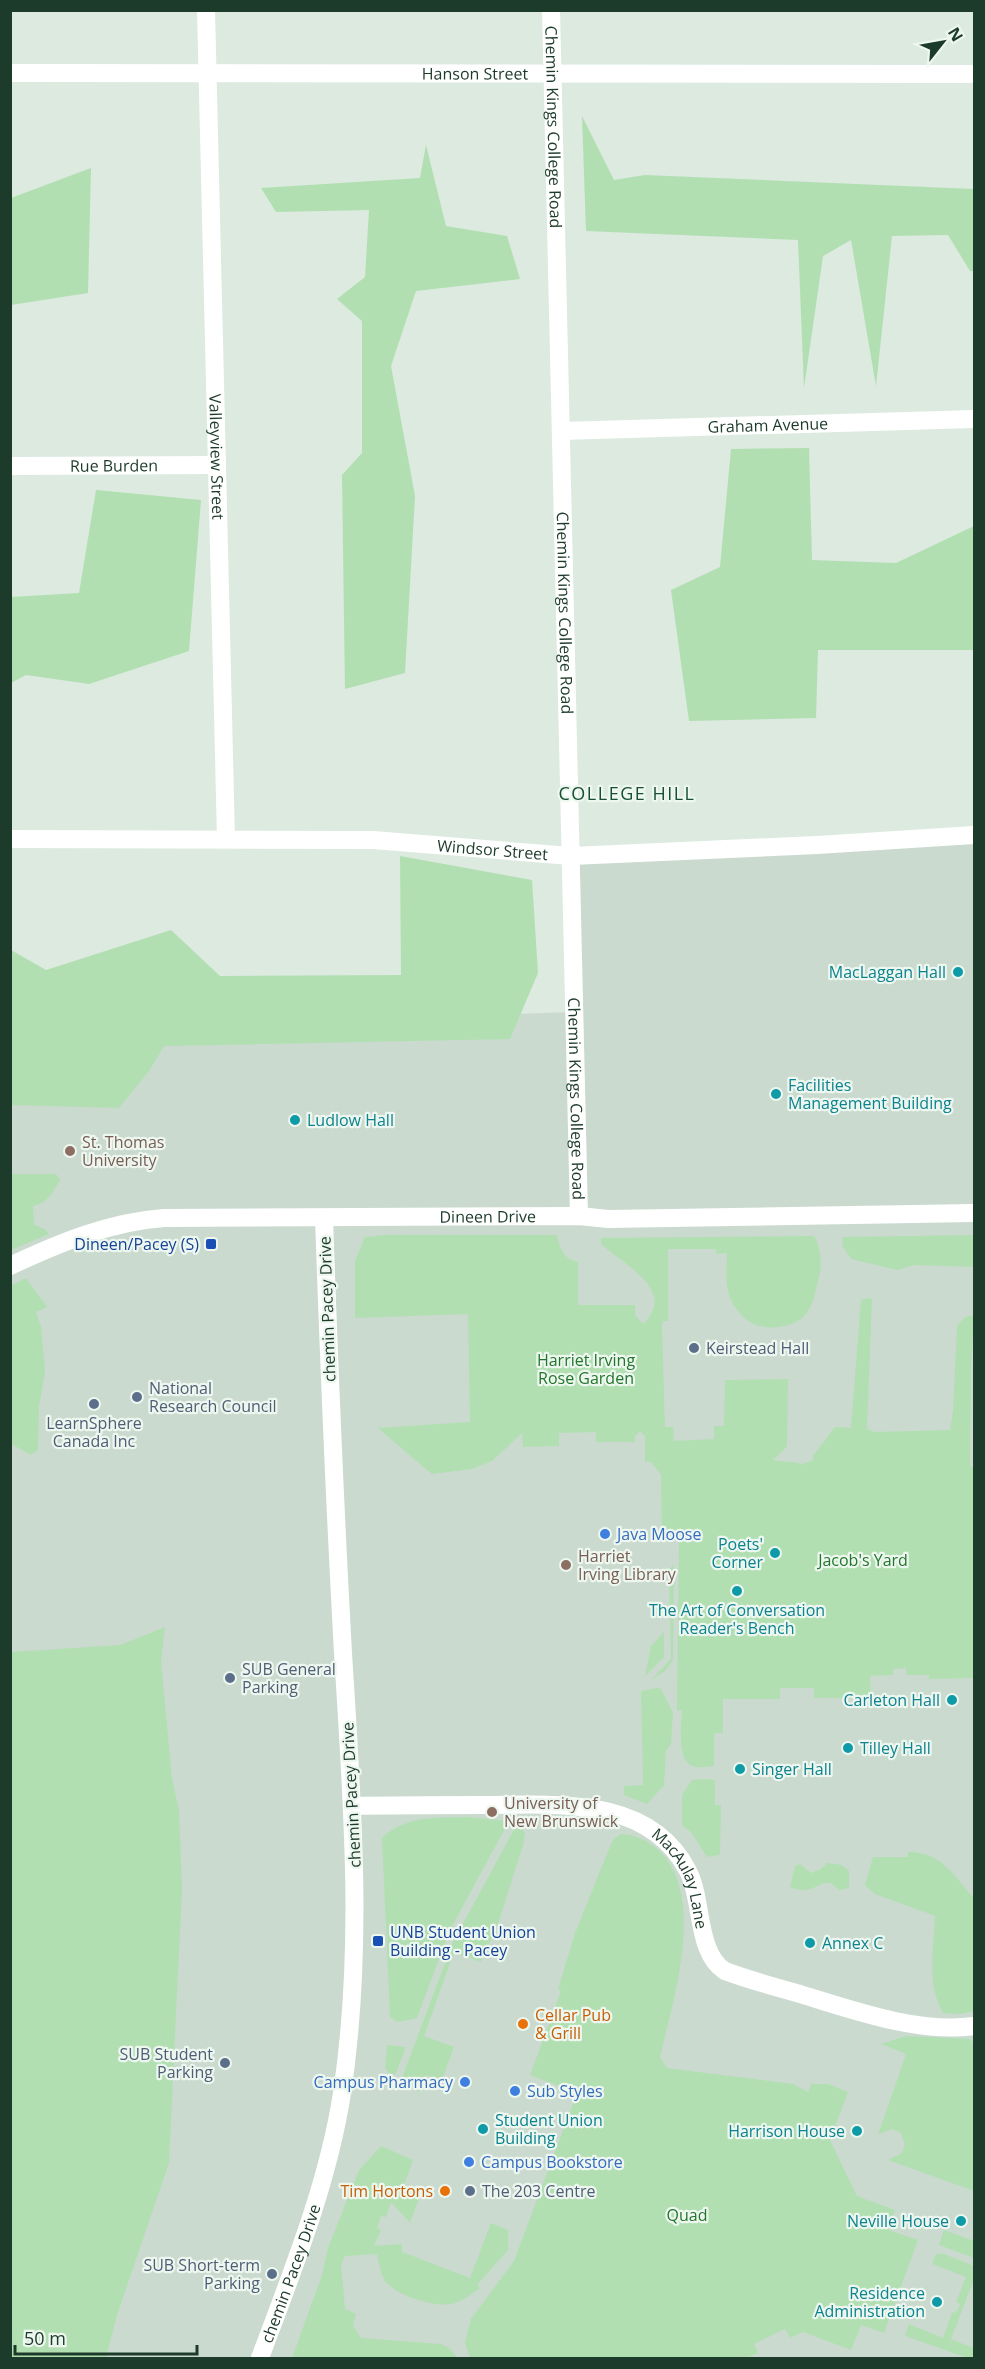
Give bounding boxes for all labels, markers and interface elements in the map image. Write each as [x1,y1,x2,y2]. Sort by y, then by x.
north arrow [913,12,973,72]
text: N [943,23,969,46]
street label: Chemin Kings College Road [540,25,567,229]
street label: Hanson Street [422,62,529,85]
street label: Valleyview Street [204,394,229,520]
street label: Graham Avenue [707,412,828,438]
street label: Rue Burden [70,454,158,477]
street label: Chemin Kings College Road [552,511,578,714]
district label: COLLEGE HILL [559,781,696,805]
street label: Windsor Street [436,834,549,865]
place label: MacLaggan Hall [829,961,946,983]
marker: MacLaggan Hall [951,965,965,979]
street label: Chemin Kings College Road [563,997,590,1200]
place label: Facilities Management Building [788,1074,952,1114]
marker: Facilities Management Building [769,1087,783,1101]
place label: Ludlow Hall [307,1109,394,1131]
marker: Ludlow Hall [288,1113,302,1127]
place label: St. Thomas University [82,1131,164,1171]
marker: St. Thomas University [63,1144,77,1158]
street label: Dineen Drive [439,1205,536,1228]
place label: Dineen/Pacey (S) [74,1233,199,1255]
street label: chemin Pacey Drive [313,1236,341,1382]
marker: Dineen/Pacey (S) [204,1237,218,1251]
place label: Keirstead Hall [706,1337,809,1359]
marker: Keirstead Hall [687,1341,701,1355]
park label: Harriet Irving Rose Garden [537,1349,635,1389]
place label: National Research Council [149,1377,277,1417]
marker: National Research Council [130,1390,144,1404]
marker: LearnSphere Canada Inc [87,1397,101,1411]
place label: LearnSphere Canada Inc [46,1412,142,1452]
place label: Java Moose [615,1523,701,1545]
marker: Java Moose [598,1527,612,1541]
place label: Poets' Corner [711,1533,763,1573]
place label: Harriet Irving Library [578,1545,677,1585]
marker: Poets' Corner [768,1546,782,1560]
park label: Jacob's Yard [816,1549,908,1571]
marker: Harriet Irving Library [559,1558,573,1572]
marker: The Art of Conversation Reader's Bench [730,1584,744,1598]
place label: The Art of Conversation Reader's Bench [649,1599,825,1639]
place label: SUB General Parking [242,1658,336,1698]
marker: SUB General Parking [223,1671,237,1685]
place label: Carleton Hall [843,1689,940,1711]
marker: Carleton Hall [945,1693,959,1707]
street label: chemin Pacey Drive [336,1722,366,1868]
place label: Tilley Hall [860,1737,931,1759]
marker: Tilley Hall [841,1741,855,1755]
place label: Singer Hall [752,1758,832,1780]
marker: Singer Hall [733,1762,747,1776]
place label: University of New Brunswick [504,1792,619,1832]
marker: University of New Brunswick [485,1805,499,1819]
street label: MacAulay Lane [647,1823,713,1931]
place label: UNB Student Union Building - Pacey [390,1921,536,1961]
place label: Annex C [822,1932,883,1954]
marker: UNB Student Union Building - Pacey [371,1934,385,1948]
marker: Annex C [803,1936,817,1950]
place label: Cellar Pub & Grill [535,2004,611,2044]
marker: Cellar Pub & Grill [516,2017,530,2031]
place label: SUB Student Parking [119,2043,213,2083]
marker: SUB Student Parking [218,2056,232,2070]
place label: Campus Pharmacy [314,2071,454,2093]
marker: Campus Pharmacy [458,2075,472,2089]
place label: Sub Styles [527,2080,603,2102]
marker: Sub Styles [508,2084,522,2098]
place label: Student Union Building [495,2109,603,2149]
place label: Harrison House [728,2120,845,2142]
marker: Student Union Building [476,2122,490,2136]
marker: Harrison House [850,2124,864,2138]
place label: Campus Bookstore [481,2151,623,2173]
marker: Campus Bookstore [462,2155,476,2169]
place label: Tim Hortons [340,2180,433,2202]
place label: The 203 Centre [482,2180,595,2202]
marker: Tim Hortons [438,2184,452,2198]
marker: The 203 Centre [463,2184,477,2198]
street label: chemin Pacey Drive [256,2201,326,2346]
park label: Quad [667,2204,707,2226]
place label: Neville House [847,2210,949,2232]
marker: Neville House [954,2214,968,2228]
place label: SUB Short-term Parking [143,2254,260,2294]
marker: SUB Short-term Parking [265,2267,279,2281]
place label: Residence Administration [814,2282,925,2322]
marker: Residence Administration [930,2295,944,2309]
scale bar [15,2318,196,2356]
text: 50 m [24,2326,66,2350]

